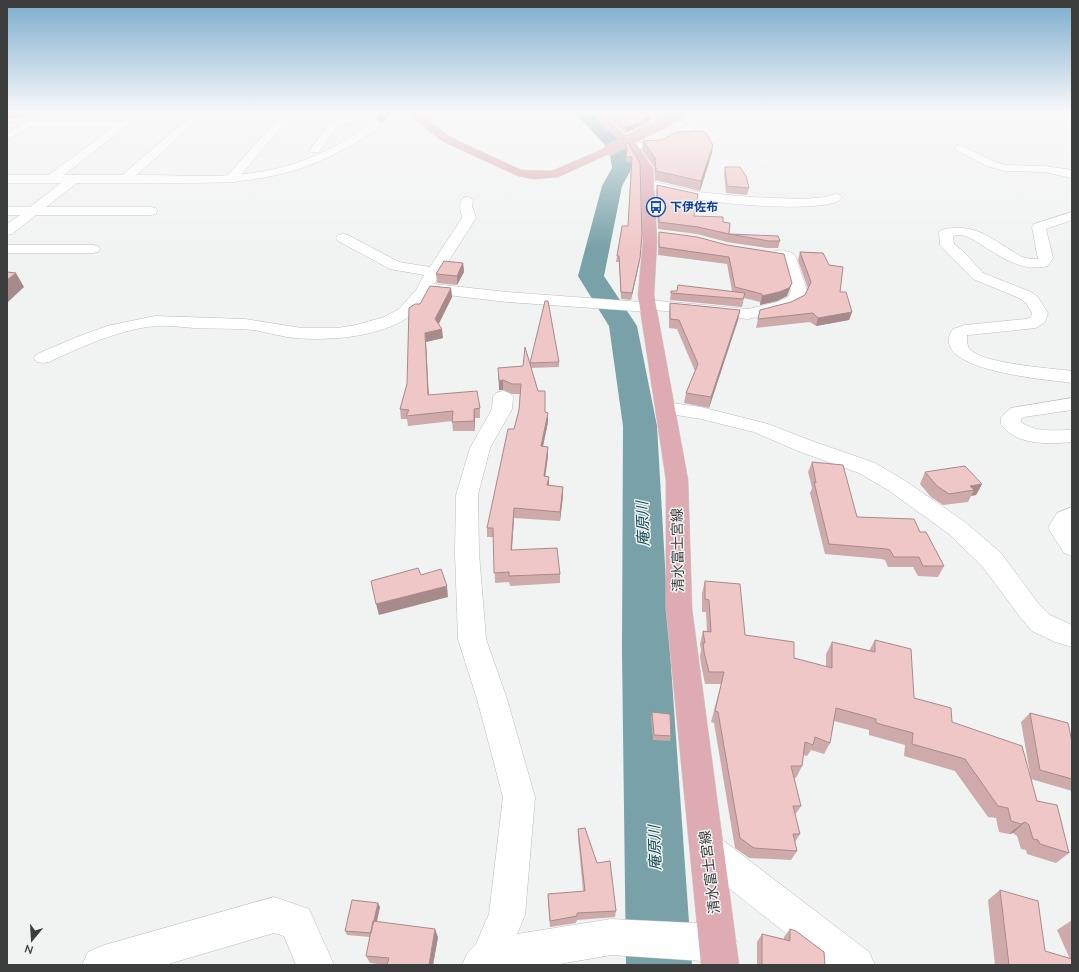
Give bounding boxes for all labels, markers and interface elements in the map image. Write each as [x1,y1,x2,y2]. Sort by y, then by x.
bus stop icon: 下伊佐布 [645,196,667,218]
place label: 下伊佐布 [670,199,718,215]
water label: 庵原川 [632,499,654,547]
street label: 清水富士宮線 [668,508,688,592]
water label: 庵原川 [644,823,666,871]
street label: 清水富士宮線 [695,829,725,915]
north arrow [12,920,52,960]
text: N [23,941,35,957]

